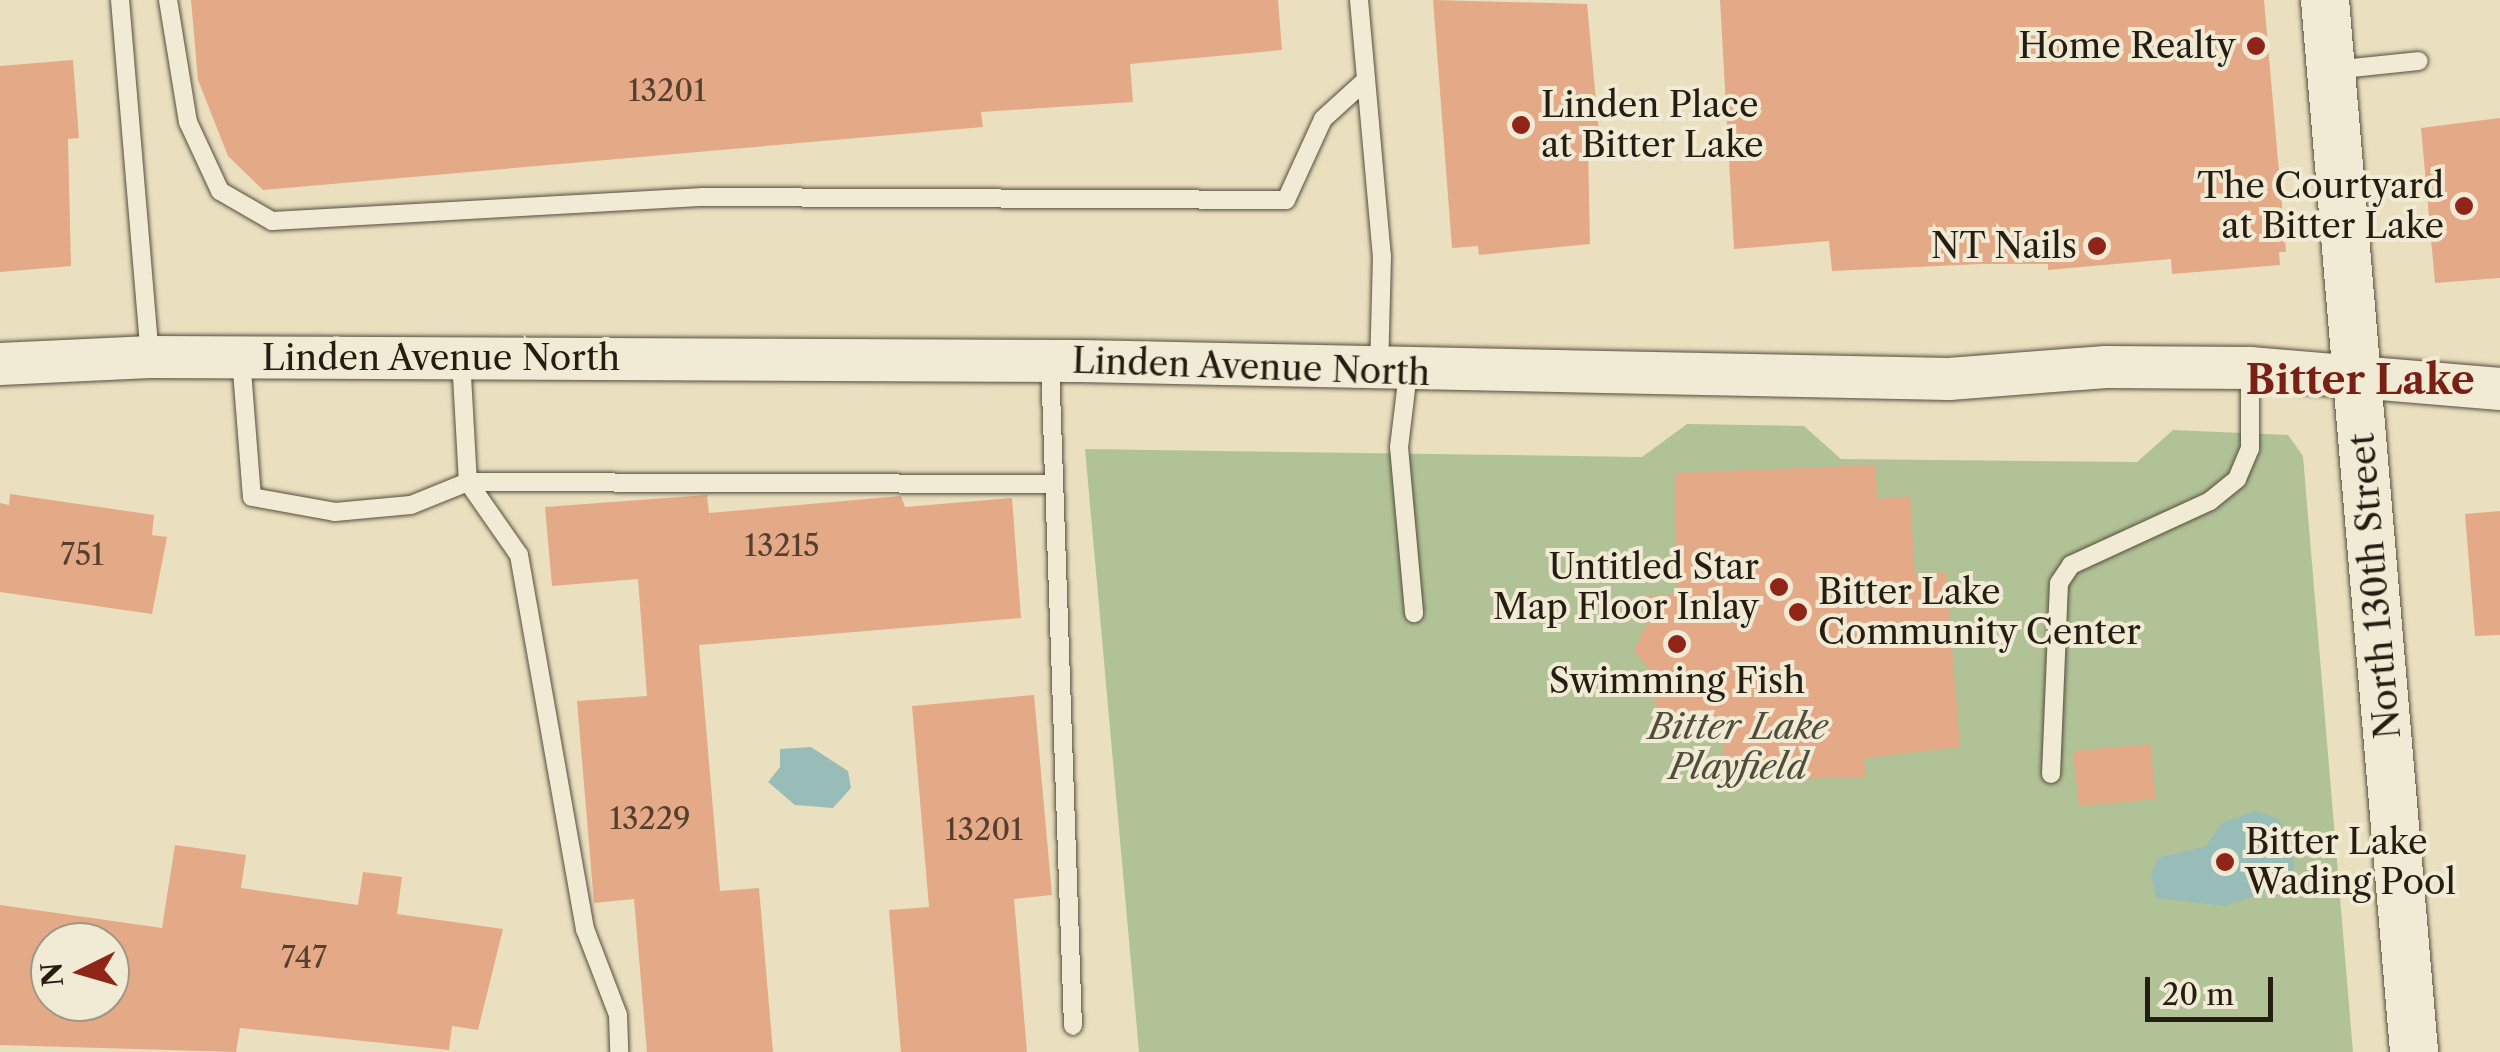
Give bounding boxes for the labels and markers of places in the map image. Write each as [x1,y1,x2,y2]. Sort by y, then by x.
place label: Home Realty [2018,25,2236,67]
marker: Home Realty [2245,35,2267,57]
place label: Linden Place at Bitter Lake [1541,84,1764,166]
marker: Linden Place at Bitter Lake [1510,114,1532,136]
place label: The Courtyard at Bitter Lake [2197,165,2444,247]
marker: The Courtyard at Bitter Lake [2453,195,2475,217]
place label: NT Nails [1930,225,2077,267]
marker: NT Nails [2086,235,2108,257]
place label: Untitled Star Map Floor Inlay [1492,546,1759,628]
place label: Bitter Lake Community Center [1818,571,2142,653]
marker: Untitled Star Map Floor Inlay [1768,576,1790,598]
marker: Bitter Lake Community Center [1787,601,1809,623]
marker: Swimming Fish [1666,633,1688,655]
place label: Swimming Fish [1549,660,1805,702]
place label: Bitter Lake Wading Pool [2245,821,2456,903]
marker: Bitter Lake Wading Pool [2214,851,2236,873]

